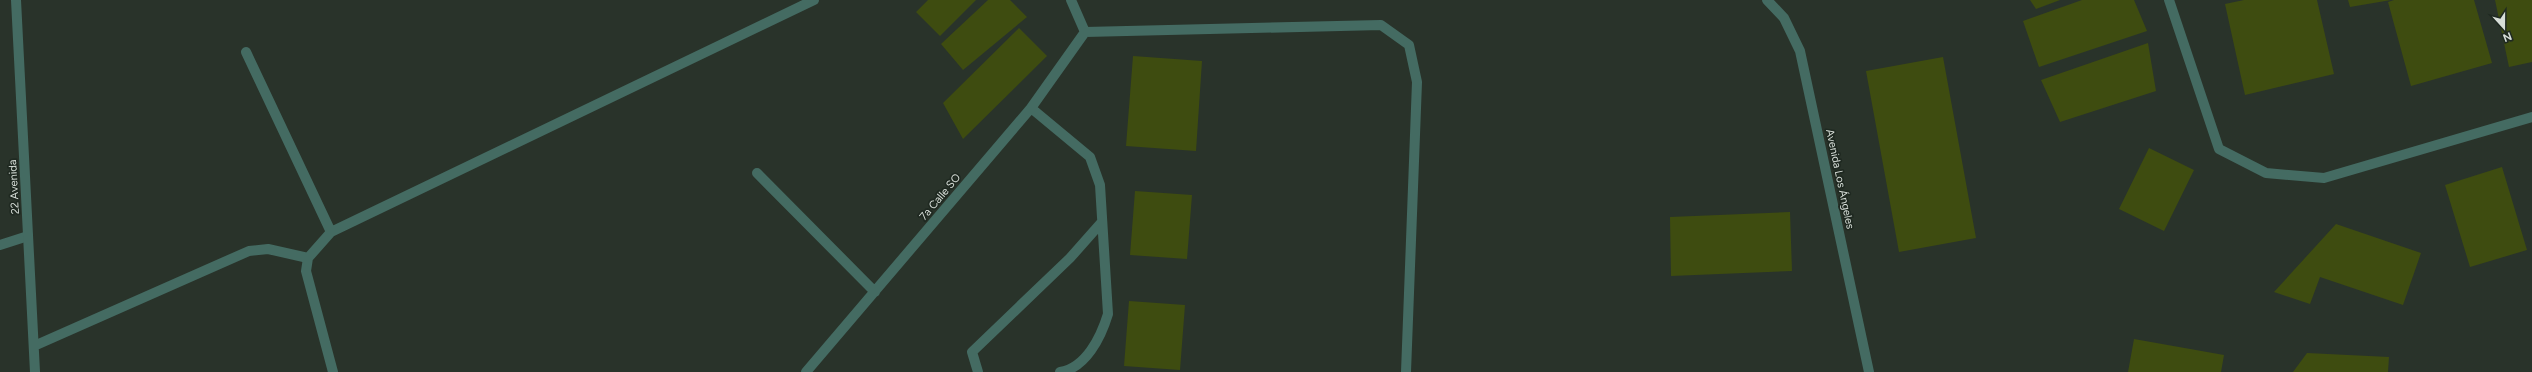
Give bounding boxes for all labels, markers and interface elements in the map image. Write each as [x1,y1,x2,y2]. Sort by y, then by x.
north arrow [2484,8,2524,48]
text: N [2501,29,2514,44]
street label: Avenida Los Ángeles [1823,128,1857,230]
street label: 22 Avenida [6,159,22,215]
street label: 7a Calle SO [917,171,963,223]

